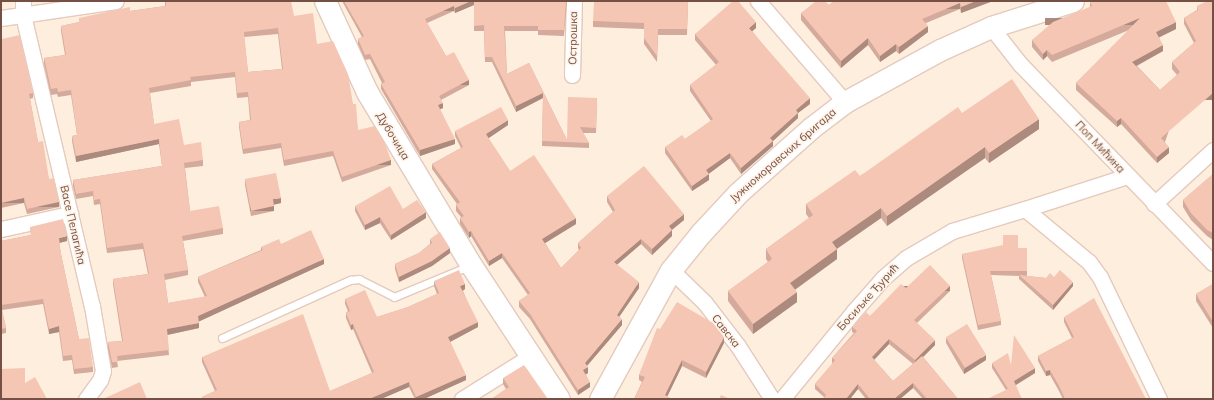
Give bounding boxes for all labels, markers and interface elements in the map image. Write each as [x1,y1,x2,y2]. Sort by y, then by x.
street label: Острошка [566,11,580,65]
street label: Јужноморавских бригада [727,105,839,205]
street label: Дубочица [374,110,412,162]
street label: Поп Мићина [1072,118,1128,176]
street label: Васе Пелагића [57,184,89,266]
street label: Босиљке Ђурић [834,261,902,333]
street label: Савска [709,312,743,350]

